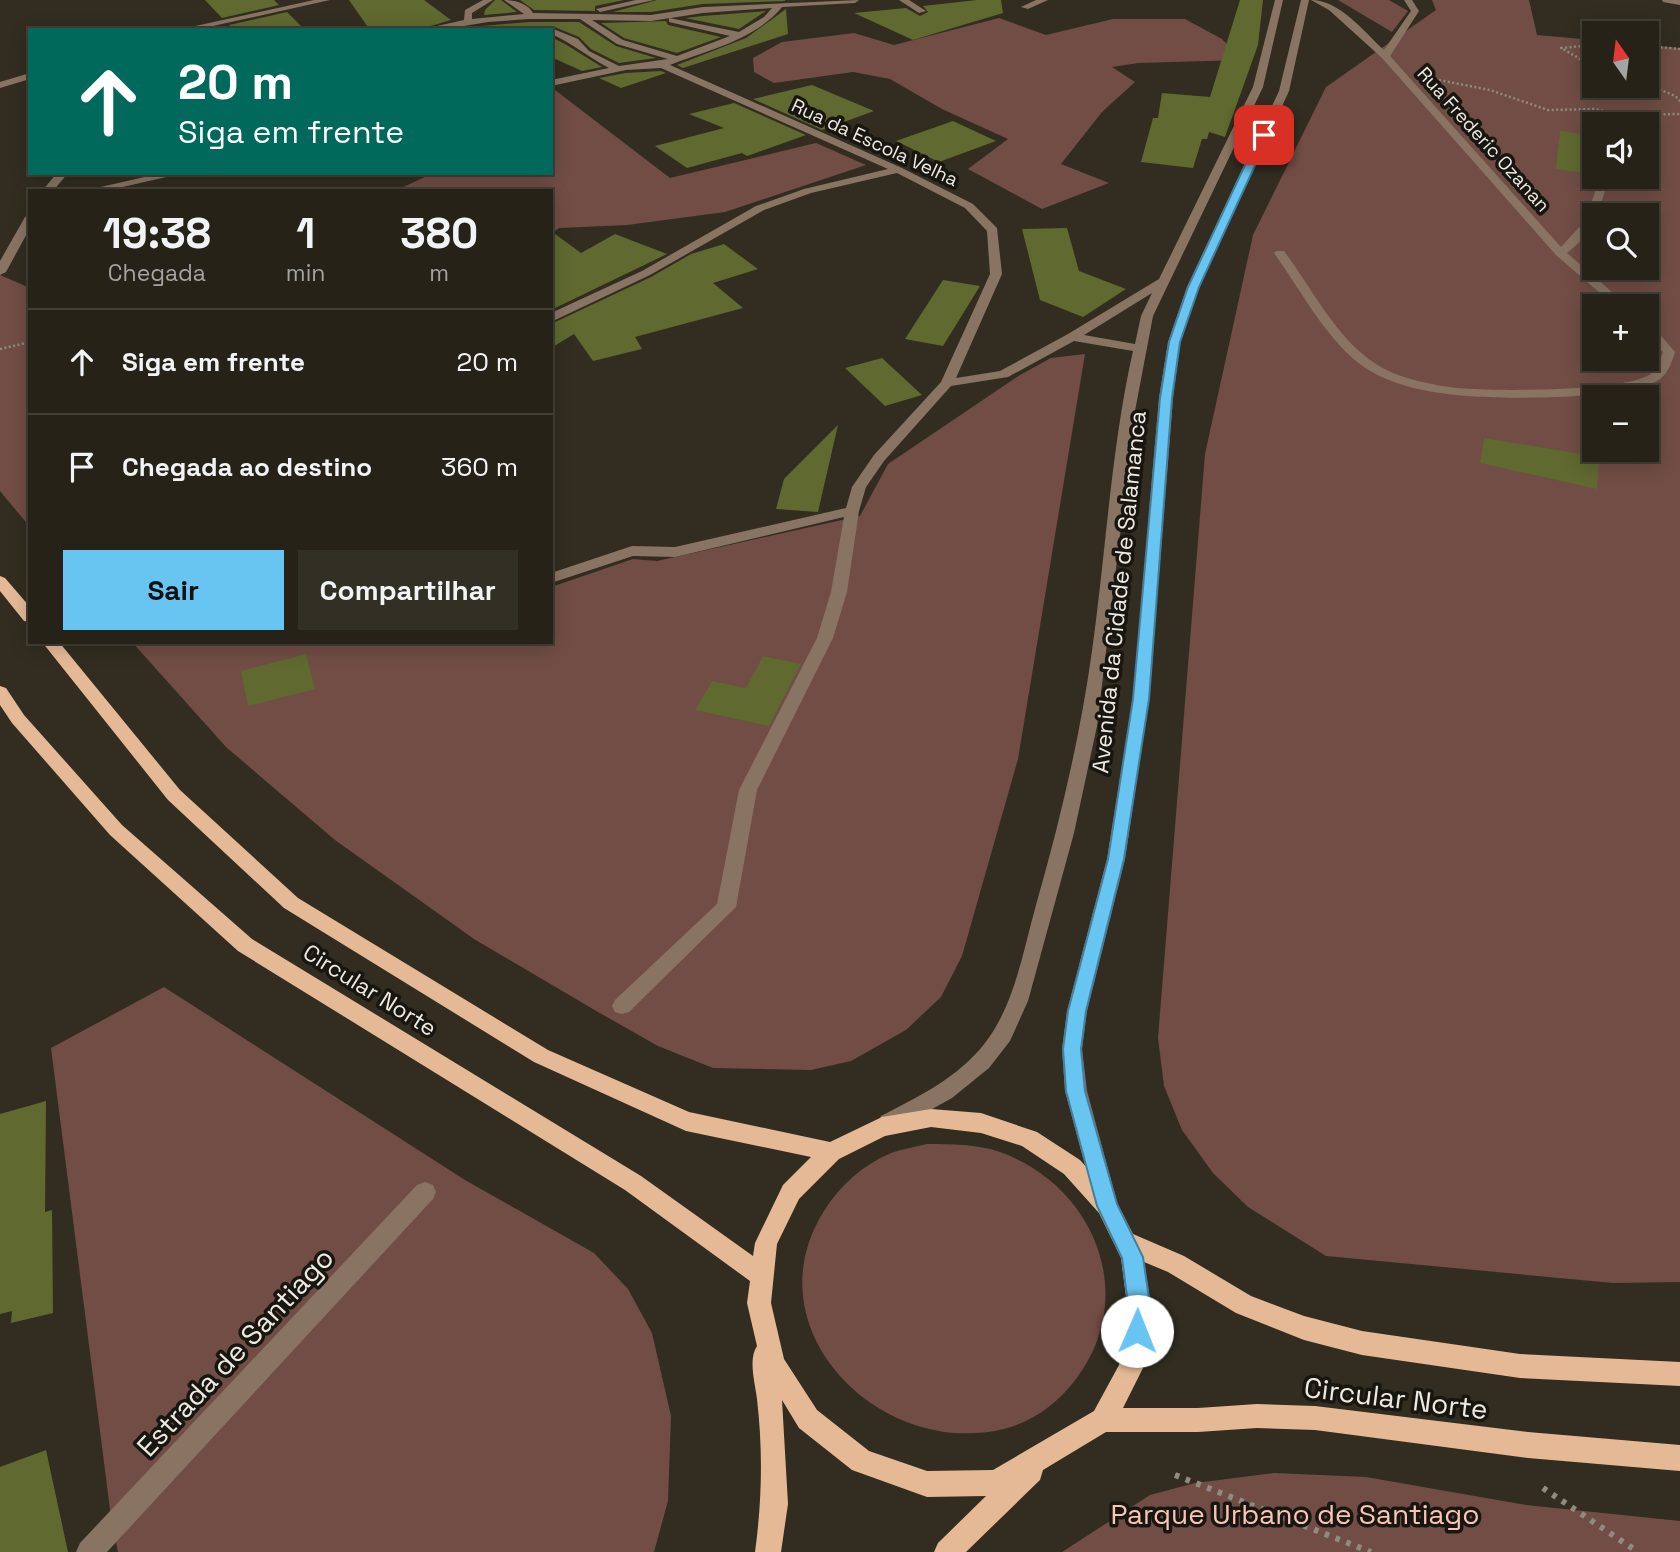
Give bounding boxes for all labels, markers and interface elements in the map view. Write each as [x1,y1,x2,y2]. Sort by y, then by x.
north arrow [1582,21,1659,98]
map controls [1582,21,1659,462]
text: 20 m [178,51,293,113]
icon: ahead [63,56,154,147]
street label: Rua Frederic Ozanan [1412,61,1555,217]
street label: Rua da Escola Velha [787,93,962,192]
pin [1234,105,1294,165]
text: Siga em frente [178,112,404,152]
button: sound [1582,112,1659,189]
icon: arrive [1245,116,1283,154]
button: search [1582,203,1659,280]
text: 19:38 [103,207,211,260]
text: 1 [296,207,315,260]
text: 380 [400,207,478,260]
text: Chegada [108,258,206,288]
text: min [286,258,325,288]
text: m [429,258,449,288]
button: + [1582,294,1659,371]
icon: ahead [63,343,101,381]
text: Siga em frente [122,345,305,379]
text: 20 m [457,345,518,379]
button: − [1582,385,1659,462]
street label: Avenida da Cidade de Salamanca [1085,409,1153,775]
icon: arrive [63,448,101,486]
text: Chegada ao destino [122,450,372,484]
text: 360 m [441,450,518,484]
button: Sair [63,550,284,630]
button: Compartilhar [298,550,518,630]
street label: Circular Norte [298,937,442,1043]
street label: Estrada de Santiago [129,1240,341,1464]
position arrow [1100,1294,1174,1368]
street label: Circular Norte [1302,1369,1490,1427]
park label: Parque Urbano de Santiago [1110,1496,1480,1532]

